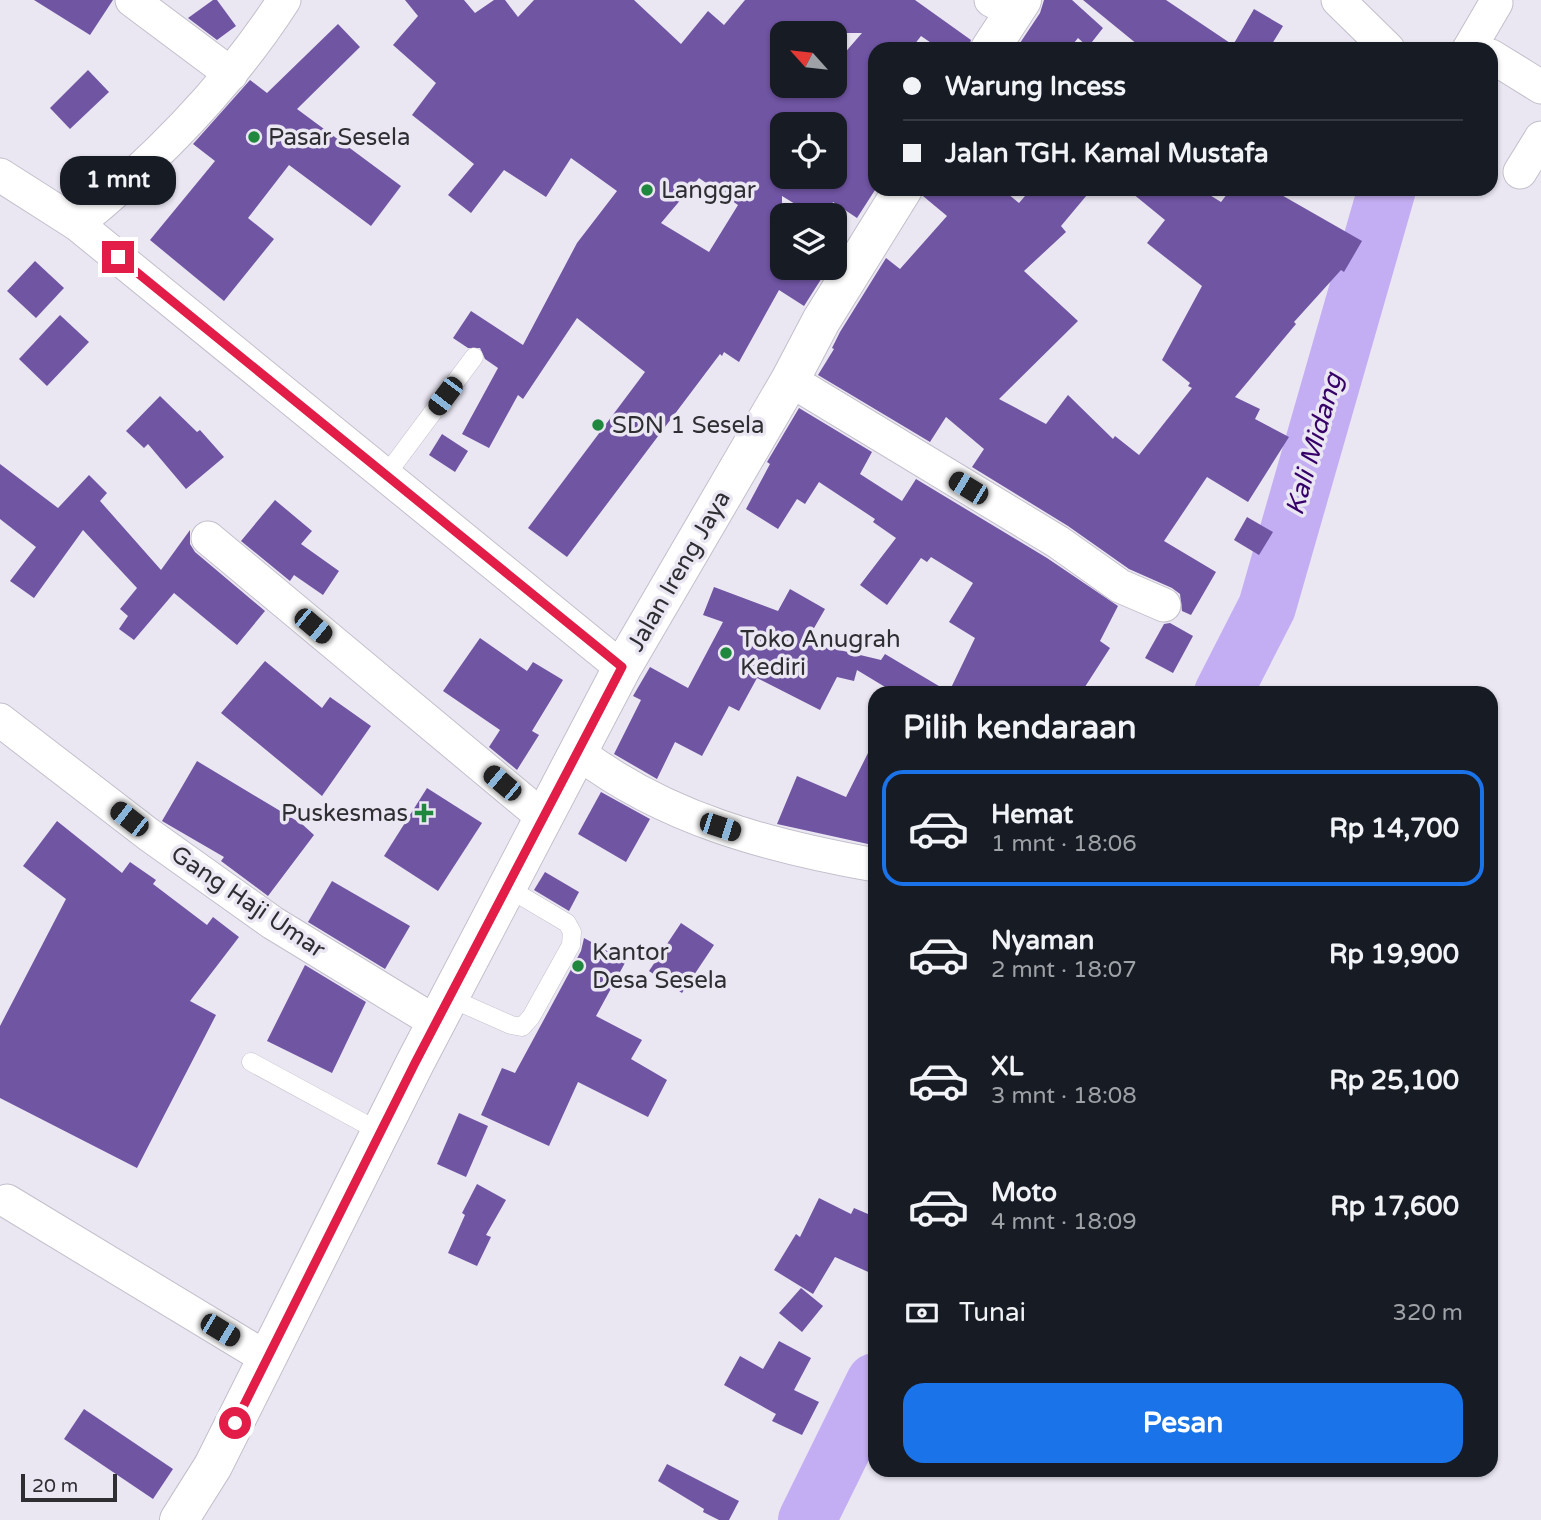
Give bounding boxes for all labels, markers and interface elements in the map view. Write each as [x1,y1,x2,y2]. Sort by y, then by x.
north arrow [770,21,847,98]
map controls [770,21,847,280]
text: Warung Incess [945,71,1126,102]
button: locate [770,112,847,189]
place label: Pasar Sesela [268,123,410,152]
marker: Pasar Sesela [246,129,262,145]
text: Jalan TGH. Kamal Mustafa [945,138,1269,169]
callout: 1 mnt [60,156,176,204]
text: 1 mnt [86,166,150,194]
place label: Langgar [661,176,757,205]
marker: Langgar [639,182,655,198]
button: layers [770,203,847,280]
route end [102,241,134,273]
water label: Kali Midang [1279,368,1350,519]
car [424,373,467,419]
place label: SDN 1 Sesela [612,411,765,440]
marker: SDN 1 Sesela [590,417,606,433]
car [945,468,992,508]
street label: Jalan Ireng Jaya [621,486,737,656]
car [291,604,336,648]
place label: Toko Anugrah Kediri [740,625,901,682]
marker: Toko Anugrah Kediri [718,645,734,661]
text: Pilih kendaraan [903,709,1137,747]
car [480,761,525,805]
icon: car [907,797,970,860]
car [106,798,153,840]
place label: Puskesmas [281,799,408,828]
text: Hemat [991,799,1073,830]
marker: Puskesmas [414,803,434,823]
car [697,811,744,843]
text: Rp 14,700 [1329,813,1459,844]
text: 1 mnt · 18:06 [991,830,1137,858]
street label: Gang Haji Umar [165,840,331,965]
icon: car [907,923,970,986]
text: Nyaman [991,925,1094,956]
place label: Kantor Desa Sesela [592,938,727,995]
text: Rp 19,900 [1329,939,1459,970]
text: 2 mnt · 18:07 [991,956,1137,984]
marker: Kantor Desa Sesela [570,958,586,974]
icon: car [907,1049,970,1112]
text: XL [991,1051,1023,1082]
text: Rp 25,100 [1329,1065,1459,1096]
text: 3 mnt · 18:08 [991,1082,1137,1110]
icon: car [907,1175,970,1238]
text: Moto [991,1177,1057,1208]
text: Rp 17,600 [1330,1191,1459,1222]
text: 4 mnt · 18:09 [991,1208,1137,1236]
icon: cash [903,1294,941,1332]
text: Tunai [959,1297,1026,1328]
text: 320 m [1393,1299,1463,1327]
car [197,1310,244,1350]
button: Pesan [903,1383,1463,1463]
route start [219,1407,251,1439]
scale bar [21,1471,117,1503]
text: 20 m [32,1475,78,1497]

